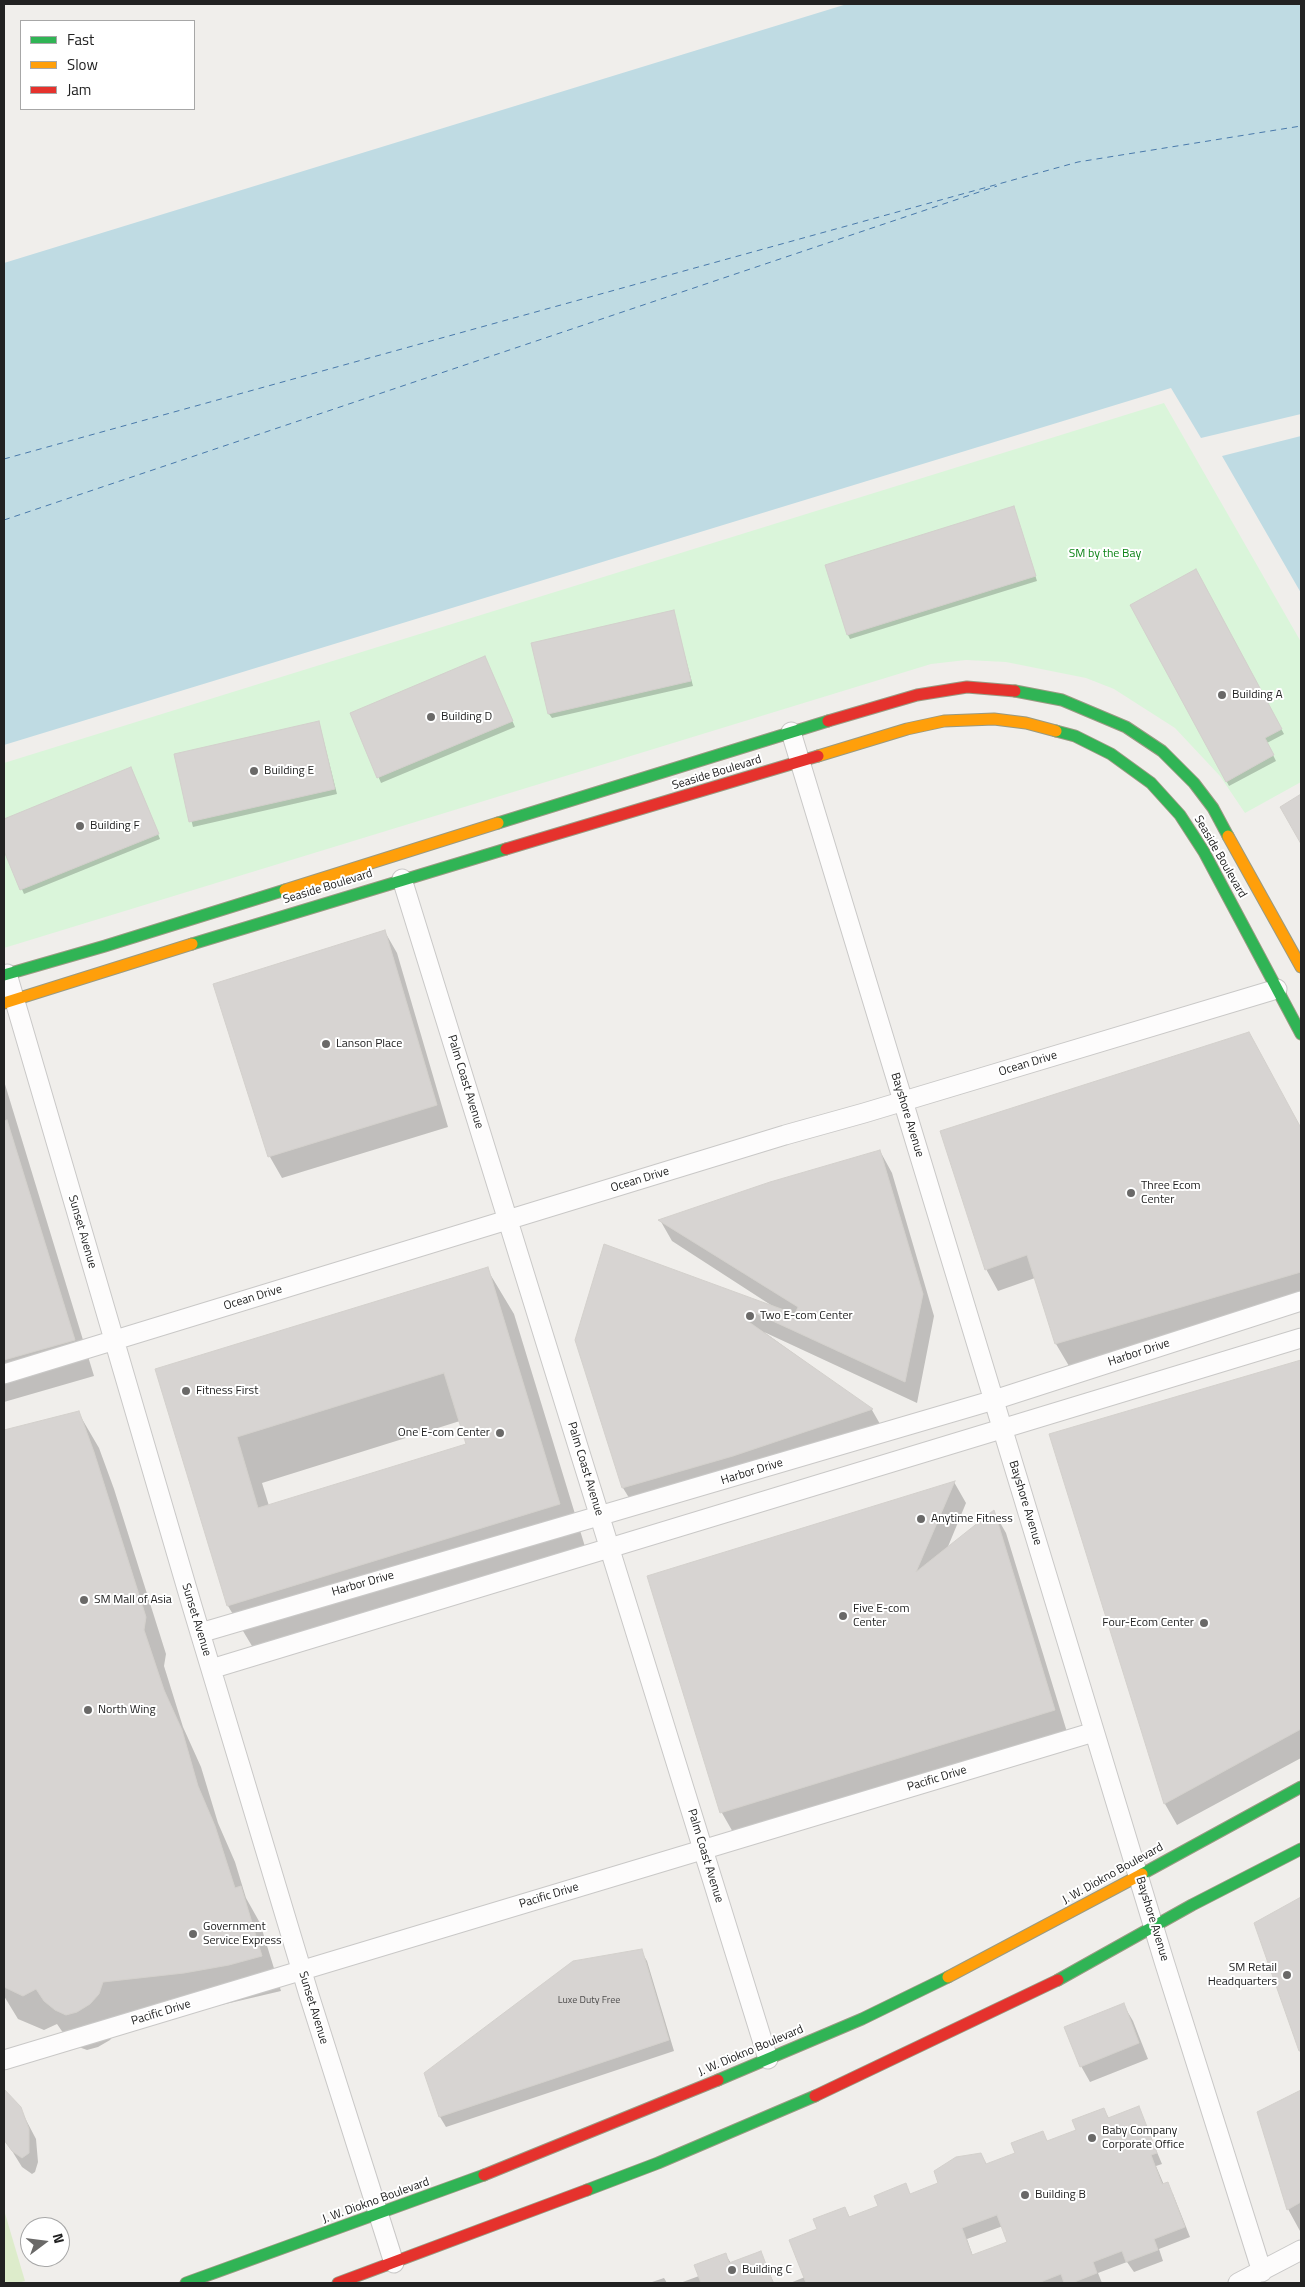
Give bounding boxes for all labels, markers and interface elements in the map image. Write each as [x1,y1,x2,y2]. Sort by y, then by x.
legend [20,20,195,110]
text: Fast [67,28,94,51]
text: Slow [67,53,98,76]
text: Jam [67,78,91,101]
park label: SM by the Bay [1069,547,1141,561]
place label: Building A [1232,688,1283,702]
marker: Building A [1216,689,1228,701]
place label: Building D [441,710,492,724]
marker: Building D [425,711,437,723]
street label: Seaside Boulevard [671,753,763,793]
place label: Building E [264,764,314,778]
marker: Building E [248,765,260,777]
street label: Seaside Boulevard [1191,813,1249,901]
place label: Building F [90,819,140,833]
marker: Building F [74,820,86,832]
street label: Seaside Boulevard [282,867,374,907]
street label: Palm Coast Avenue [444,1033,486,1131]
place label: Lanson Place [336,1037,402,1051]
marker: Lanson Place [320,1038,332,1050]
street label: Ocean Drive [997,1048,1059,1080]
street label: Bayshore Avenue [887,1071,927,1159]
street label: Ocean Drive [609,1164,671,1196]
place label: Three Ecom Center [1141,1179,1201,1207]
marker: Three Ecom Center [1125,1187,1137,1199]
street label: Sunset Avenue [65,1194,99,1270]
street label: Ocean Drive [222,1282,284,1314]
place label: Two E-com Center [760,1309,853,1323]
marker: Two E-com Center [744,1310,756,1322]
street label: Harbor Drive [1106,1336,1172,1370]
place label: Fitness First [196,1384,258,1398]
marker: Fitness First [180,1385,192,1397]
street label: Palm Coast Avenue [564,1420,606,1518]
place label: One E-com Center [398,1426,490,1440]
marker: One E-com Center [494,1427,506,1439]
street label: Harbor Drive [719,1456,785,1488]
street label: Bayshore Avenue [1005,1459,1045,1547]
place label: Anytime Fitness [931,1512,1013,1526]
marker: Anytime Fitness [915,1513,927,1525]
street label: Harbor Drive [330,1568,396,1600]
street label: Sunset Avenue [178,1582,214,1658]
place label: SM Mall of Asia [94,1593,172,1607]
marker: SM Mall of Asia [78,1594,90,1606]
place label: Five E-com Center [853,1602,909,1630]
marker: Five E-com Center [837,1610,849,1622]
place label: Four-Ecom Center [1102,1616,1194,1630]
marker: Four-Ecom Center [1198,1617,1210,1629]
place label: North Wing [98,1703,156,1717]
marker: North Wing [82,1704,94,1716]
street label: Pacific Drive [905,1763,969,1795]
street label: Palm Coast Avenue [684,1807,726,1905]
street label: J. W. Diokno Boulevard [1060,1840,1166,1908]
street label: Bayshore Avenue [1132,1875,1172,1963]
street label: Pacific Drive [517,1880,581,1912]
place label: Government Service Express [203,1920,282,1948]
marker: Government Service Express [187,1928,199,1940]
place label: SM Retail Headquarters [1208,1961,1277,1989]
marker: SM Retail Headquarters [1281,1969,1293,1981]
street label: Sunset Avenue [295,1970,331,2046]
house number: Luxe Duty Free [558,1995,620,2007]
street label: Pacific Drive [129,1997,193,2029]
street label: J. W. Diokno Boulevard [696,2022,806,2080]
place label: Baby Company Corporate Office [1102,2124,1184,2152]
marker: Baby Company Corporate Office [1086,2132,1098,2144]
street label: J. W. Diokno Boulevard [321,2175,431,2227]
place label: Building B [1035,2188,1086,2202]
marker: Building B [1019,2189,1031,2201]
north arrow [20,2217,70,2267]
text: N [48,2231,70,2246]
place label: Building C [742,2263,792,2277]
marker: Building C [726,2264,738,2276]

